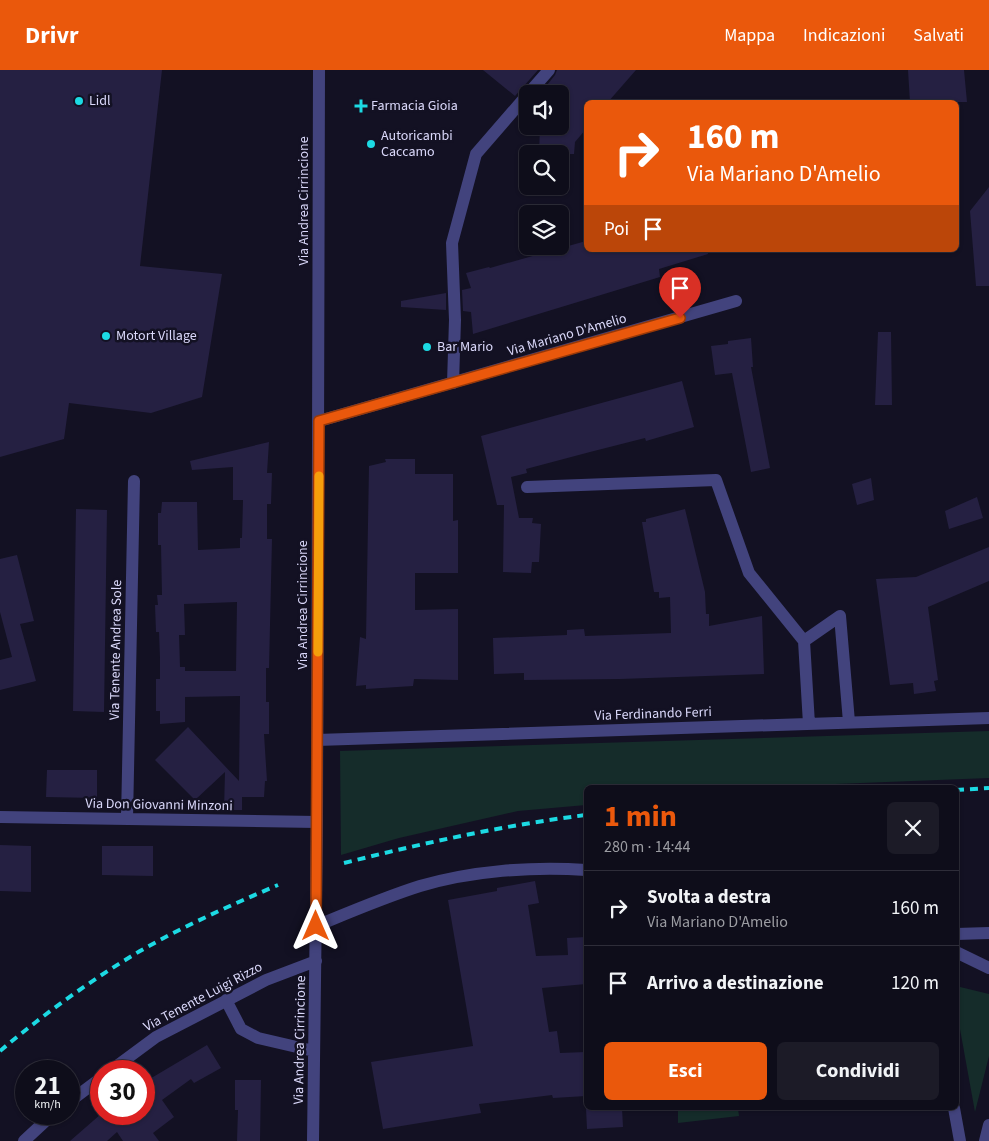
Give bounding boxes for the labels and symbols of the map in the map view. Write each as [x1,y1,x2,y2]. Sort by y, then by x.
place label: Lidl [89,91,111,111]
marker: Lidl [73,95,85,107]
place label: Farmacia Gioia [371,96,458,116]
marker: Farmacia Gioia [355,100,367,112]
place label: Autoricambi Caccamo [381,126,453,162]
street label: Via Andrea Cirrincione [294,136,314,266]
marker: Autoricambi Caccamo [365,138,377,150]
pin [659,267,701,318]
street label: Via Mariano D'Amelio [505,308,629,362]
place label: Motort Village [116,326,197,346]
marker: Motort Village [100,330,112,342]
place label: Bar Mario [437,337,493,357]
marker: Bar Mario [421,341,433,353]
street label: Via Andrea Cirrincione [293,540,313,670]
street label: Via Tenente Andrea Sole [105,580,127,720]
street label: Via Ferdinando Ferri [594,702,712,726]
street label: Via Don Giovanni Minzoni [85,794,233,816]
position arrow [289,899,341,951]
street label: Via Tenente Luigi Rizzo [140,957,266,1037]
street label: Via Andrea Cirrincione [289,975,311,1105]
speed limit sign: 30 [90,1060,155,1125]

